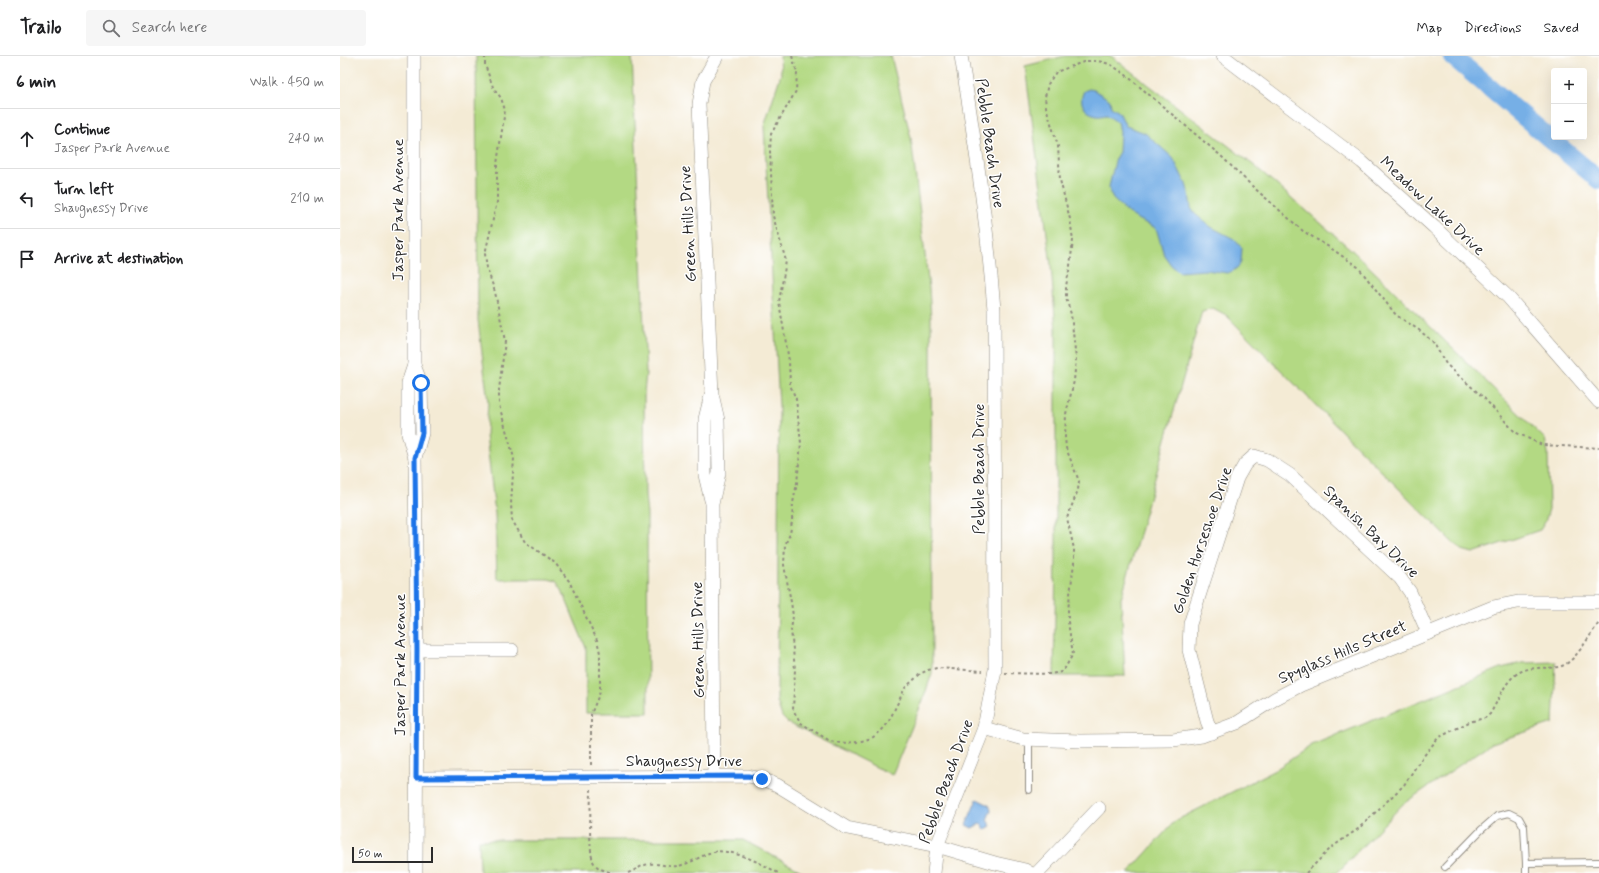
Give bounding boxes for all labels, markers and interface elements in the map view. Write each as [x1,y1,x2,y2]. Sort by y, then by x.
search box [86,10,366,46]
text: Trailo [20,15,62,40]
icon: search [100,17,122,39]
text: Search here [132,18,207,38]
text: Map [1416,19,1442,37]
text: Directions [1464,19,1522,37]
text: Saved [1544,19,1579,37]
map controls [1551,68,1587,140]
button: + [1551,68,1587,104]
text: 6 min [16,71,56,93]
text: Walk · 450 m [250,74,324,91]
street label: Pebble Beach Drive [970,77,1009,209]
button: − [1551,104,1587,140]
text: Continue [54,120,110,140]
icon: ahead [16,128,38,150]
text: 240 m [288,130,324,147]
street label: Jasper Park Avenue [388,139,409,281]
text: Jasper Park Avenue [54,140,170,157]
street label: Meadow Lake Drive [1375,152,1489,261]
street label: Green Hills Drive [675,165,702,283]
text: Turn left [54,180,114,200]
icon: left [16,188,38,210]
text: 210 m [290,190,324,207]
text: Shaugnessy Drive [54,200,148,217]
icon: arrive [16,248,38,270]
text: Arrive at destination [54,249,183,269]
route start [412,374,430,392]
street label: Pebble Beach Drive [969,404,990,534]
street label: Golden Horseshoe Drive [1167,464,1238,617]
street label: Spanish Bay Drive [1319,481,1423,583]
street label: Green Hills Drive [687,581,710,699]
street label: Jasper Park Avenue [390,594,411,736]
street label: Spyglass Hills Street [1275,616,1410,689]
street label: Pebble Beach Drive [914,716,979,847]
street label: Shaugnessy Drive [626,751,742,773]
route end [753,770,771,788]
scale bar [352,845,433,864]
text: 50 m [358,847,383,861]

